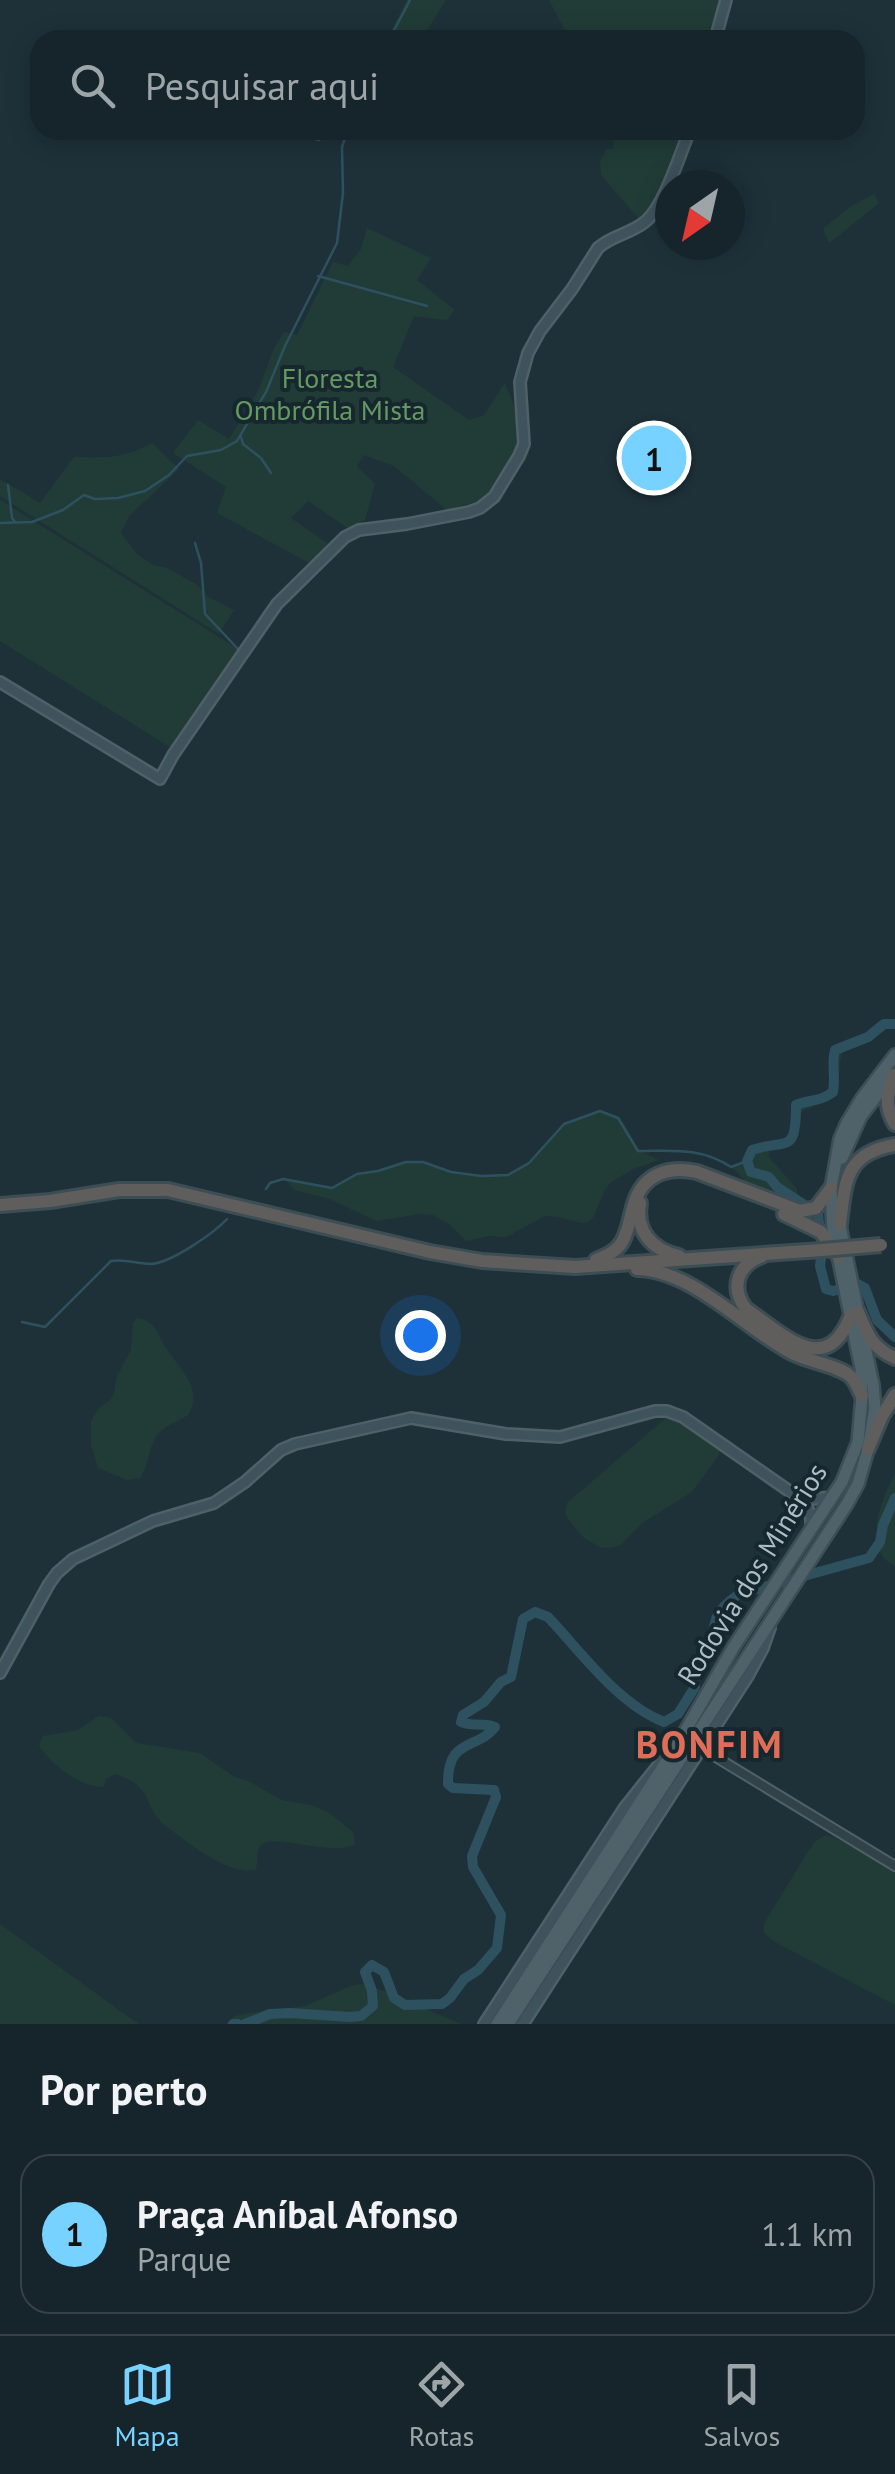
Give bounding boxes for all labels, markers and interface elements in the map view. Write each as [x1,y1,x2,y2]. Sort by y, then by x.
search box [30,30,865,140]
icon: search [65,58,120,113]
text: Pesquisar aqui [145,61,379,110]
north arrow [655,170,745,260]
park label: Floresta Ombrófila Mista [234,359,426,428]
pin: 1 [622,420,686,496]
your location [395,1310,446,1361]
street label: Rodovia dos Minérios [668,1456,835,1692]
district label: BONFIM [636,1719,784,1768]
text: Por perto [40,2062,207,2117]
text: Praça Aníbal Afonso [137,2189,458,2238]
text: 1 [65,2213,84,2255]
text: 1.1 km [761,2213,853,2255]
text: Parque [137,2238,231,2280]
tab: Mapa [115,2357,180,2454]
tab: Rotas [409,2357,474,2454]
tab: Salvos [703,2357,780,2454]

